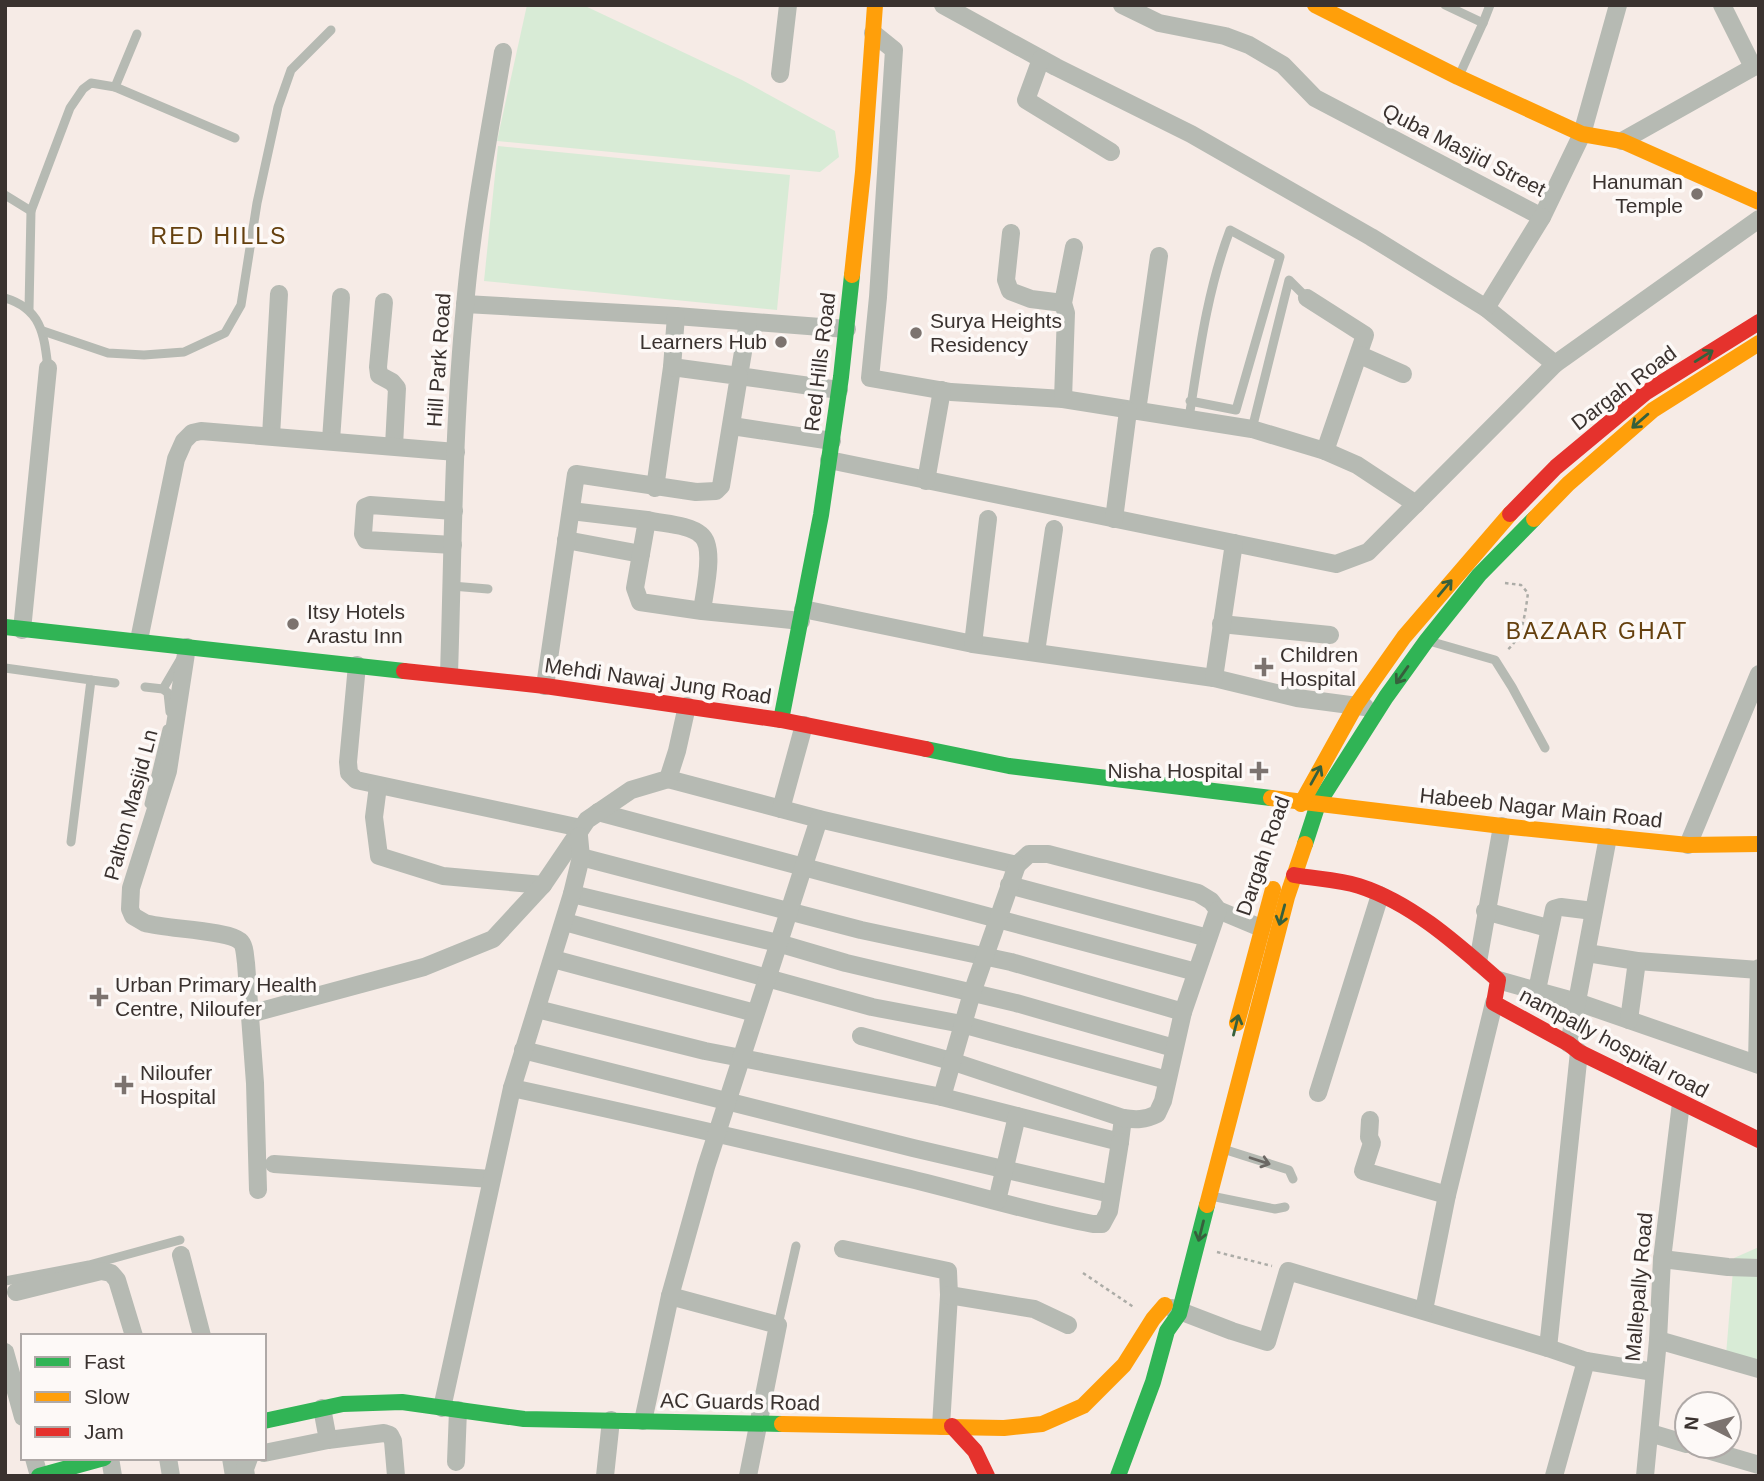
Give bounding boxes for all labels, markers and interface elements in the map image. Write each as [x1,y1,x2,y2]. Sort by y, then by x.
street label: Quba Masjid Street [1379,99,1550,201]
place label: Hanuman Temple [1592,170,1683,217]
marker: Hanuman Temple [1689,186,1705,202]
district label: RED HILLS [151,223,287,249]
street label: Red Hills Road [800,291,839,433]
street label: Hill Park Road [422,292,455,428]
place label: Surya Heights Residency [930,309,1062,356]
marker: Surya Heights Residency [908,325,924,341]
place label: Learners Hub [640,330,767,353]
marker: Learners Hub [773,334,789,350]
street label: Dargah Road [1567,341,1681,434]
one-way arrow [1694,349,1714,363]
one-way arrow [1632,413,1650,429]
one-way arrow [1437,579,1453,597]
place label: Itsy Hotels Arastu Inn [307,600,405,647]
marker: Itsy Hotels Arastu Inn [285,616,301,632]
district label: BAZAAR GHAT [1506,618,1688,644]
place label: Children Hospital [1280,643,1358,690]
street label: Mehdi Nawaj Jung Road [543,653,773,708]
marker: Children Hospital [1254,657,1274,677]
one-way arrow [1395,665,1409,684]
street label: Palton Masjid Ln [99,727,162,883]
place label: Nisha Hospital [1108,759,1243,782]
marker: Nisha Hospital [1249,761,1269,781]
one-way arrow [1310,765,1323,786]
street label: Habeeb Nagar Main Road [1419,783,1664,832]
street label: Dargah Road [1231,793,1294,919]
one-way arrow [1275,904,1288,926]
place label: Urban Primary Health Centre, Niloufer [115,973,317,1020]
street label: nampally hospital road [1516,983,1712,1102]
marker: Urban Primary Health Centre, Niloufer [89,987,109,1007]
one-way arrow [1230,1014,1243,1037]
place label: Niloufer Hospital [140,1061,216,1108]
marker: Niloufer Hospital [114,1075,134,1095]
one-way arrow [1249,1155,1271,1168]
street label: Mallepally Road [1621,1212,1656,1362]
one-way arrow [1194,1219,1207,1242]
legend [21,1334,266,1460]
text: Fast [84,1350,125,1373]
text: Slow [84,1385,130,1408]
street label: AC Guards Road [660,1389,820,1414]
north arrow [1673,1390,1743,1460]
text: N [1680,1415,1703,1431]
text: Jam [84,1420,124,1443]

